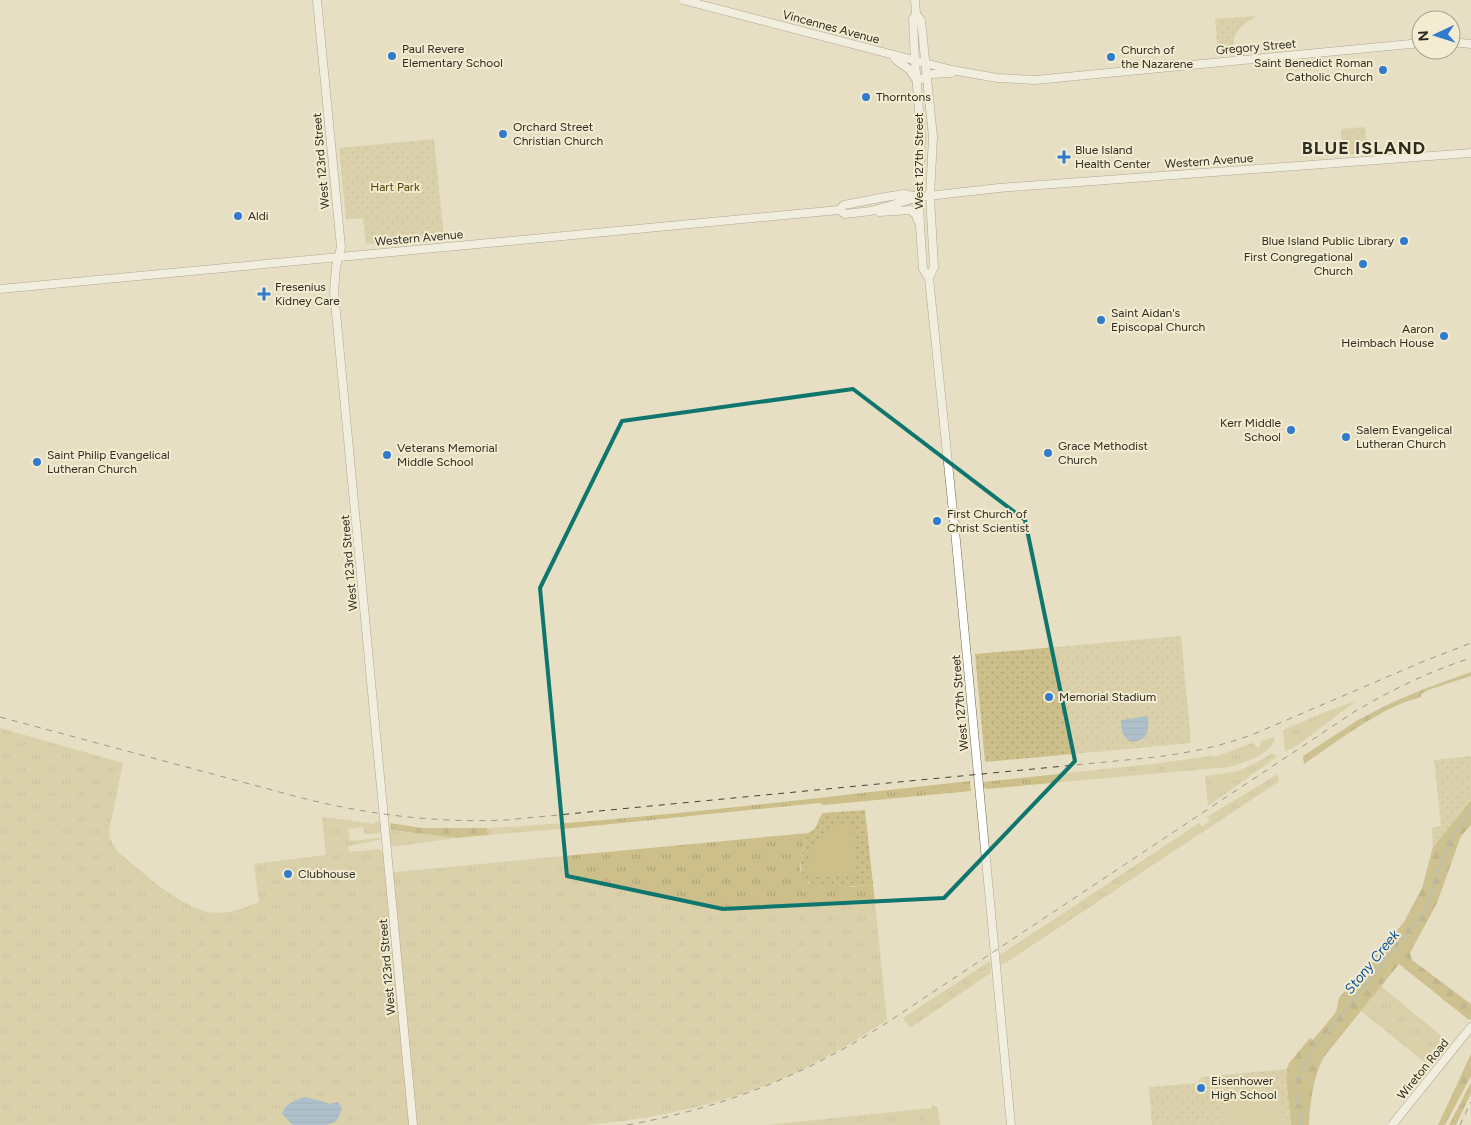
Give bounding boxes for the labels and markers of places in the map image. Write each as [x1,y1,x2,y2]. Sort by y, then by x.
place label: Paul Revere Elementary School [402,42,503,70]
place label: Church of the Nazarene [1121,43,1193,71]
marker: Paul Revere Elementary School [386,50,398,62]
marker: Church of the Nazarene [1105,51,1117,63]
place label: Saint Benedict Roman Catholic Church [1254,56,1373,84]
marker: Saint Benedict Roman Catholic Church [1377,64,1389,76]
place label: Thorntons [876,90,931,104]
marker: Thorntons [860,91,872,103]
place label: Orchard Street Christian Church [513,120,603,148]
marker: Orchard Street Christian Church [497,128,509,140]
place label: Blue Island Health Center [1075,143,1151,171]
marker: Blue Island Health Center [1057,150,1071,164]
place label: Aldi [248,209,269,223]
marker: Aldi [232,210,244,222]
place label: Blue Island Public Library [1261,234,1395,248]
marker: Blue Island Public Library [1398,235,1410,247]
place label: First Congregational Church [1244,250,1353,278]
marker: First Congregational Church [1357,258,1369,270]
place label: Fresenius Kidney Care [275,280,340,308]
marker: Fresenius Kidney Care [257,287,271,301]
place label: Saint Aidan's Episcopal Church [1111,306,1205,334]
marker: Saint Aidan's Episcopal Church [1095,314,1107,326]
place label: Aaron Heimbach House [1341,322,1434,350]
marker: Aaron Heimbach House [1438,330,1450,342]
place label: Kerr Middle School [1220,416,1281,444]
place label: Salem Evangelical Lutheran Church [1356,423,1452,451]
marker: Kerr Middle School [1285,424,1297,436]
marker: Salem Evangelical Lutheran Church [1340,431,1352,443]
place label: Grace Methodist Church [1058,439,1149,467]
place label: Veterans Memorial Middle School [397,441,497,469]
marker: Grace Methodist Church [1042,447,1054,459]
place label: Saint Philip Evangelical Lutheran Church [47,448,170,476]
marker: Veterans Memorial Middle School [381,449,393,461]
marker: Saint Philip Evangelical Lutheran Church [31,456,43,468]
place label: First Church of Christ Scientist [947,507,1030,535]
marker: First Church of Christ Scientist [931,515,943,527]
place label: Memorial Stadium [1059,690,1156,704]
marker: Memorial Stadium [1043,691,1055,703]
place label: Clubhouse [298,867,356,881]
marker: Clubhouse [282,868,294,880]
place label: Eisenhower High School [1211,1074,1277,1102]
marker: Eisenhower High School [1195,1082,1207,1094]

